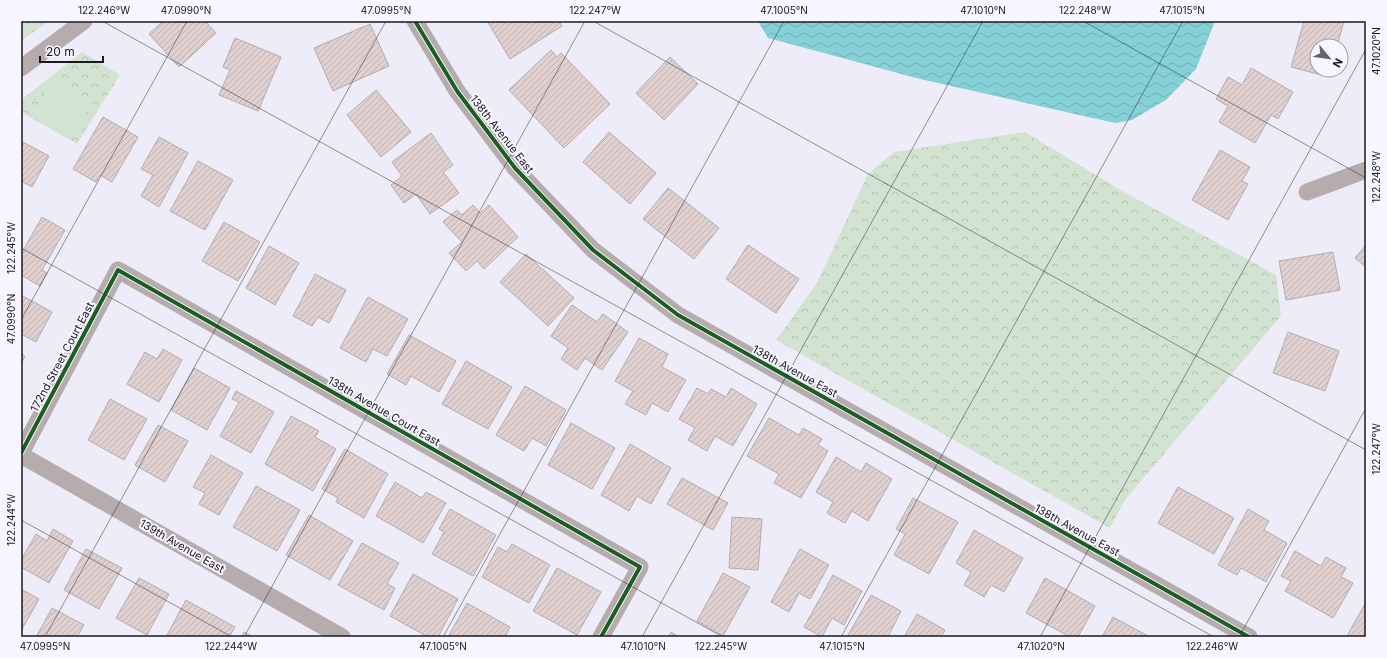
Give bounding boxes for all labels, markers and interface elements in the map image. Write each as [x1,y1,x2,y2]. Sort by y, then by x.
text: 122.246°W [78,4,130,16]
text: 47.0990°N [161,4,211,16]
text: 47.0995°N [361,4,411,16]
text: 122.247°W [569,4,621,16]
text: 47.1005°N [760,4,808,16]
text: 47.1010°N [960,4,1006,16]
text: 122.248°W [1059,4,1111,16]
text: 47.1015°N [1159,4,1205,16]
text: 47.1020°N [1370,27,1382,75]
scale bar [40,38,103,64]
north arrow [1309,38,1349,78]
text: 20 m [46,44,75,59]
text: N [1330,56,1346,70]
street label: 138th Avenue East [467,92,537,176]
text: 122.248°W [1370,151,1382,203]
text: 122.245°W [5,222,17,274]
text: 47.0990°N [5,294,17,344]
street label: 172nd Street Court East [27,299,97,414]
street label: 138th Avenue East [750,342,840,400]
street label: 138th Avenue Court East [325,373,443,449]
text: 122.247°W [1370,423,1382,475]
text: 122.244°W [5,494,17,546]
street label: 138th Avenue East [1032,501,1122,559]
street label: 139th Avenue East [137,516,227,576]
text: 47.0995°N [20,640,70,652]
text: 122.244°W [205,640,257,652]
text: 47.1005°N [419,640,467,652]
text: 47.1010°N [620,640,666,652]
text: 122.245°W [695,640,747,652]
text: 47.1015°N [819,640,865,652]
text: 47.1020°N [1017,640,1065,652]
text: 122.246°W [1186,640,1238,652]

